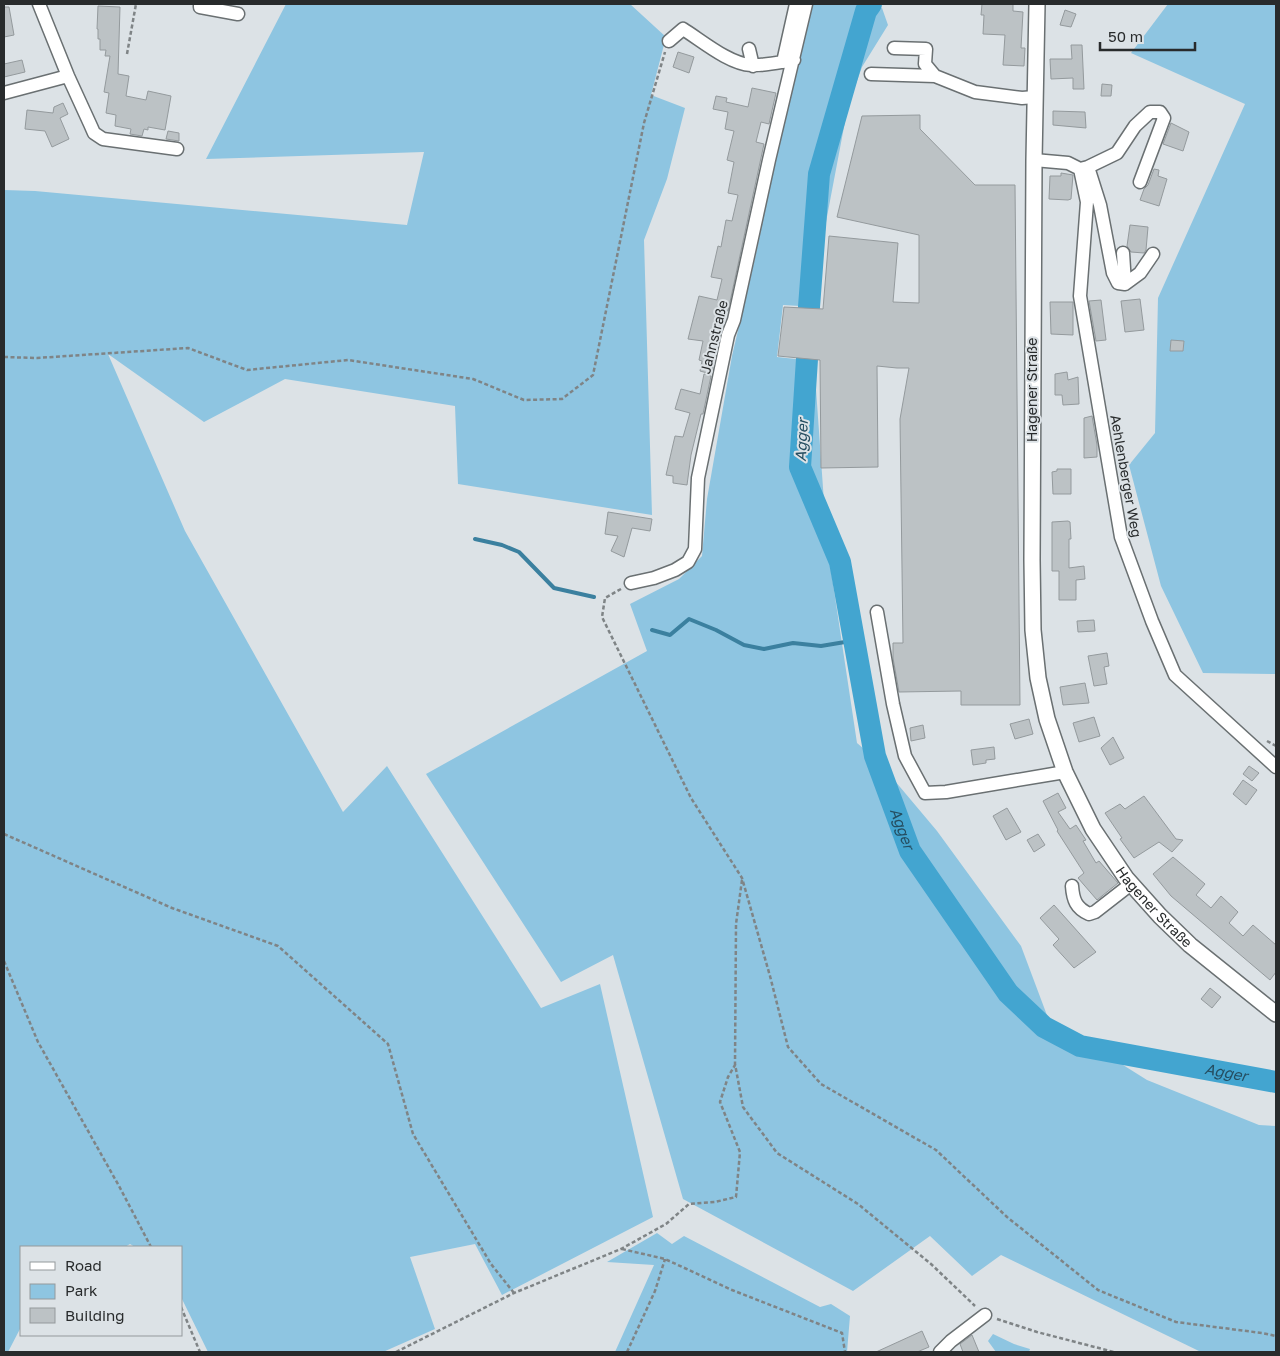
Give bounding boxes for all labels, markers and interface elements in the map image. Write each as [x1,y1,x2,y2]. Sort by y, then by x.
scale bar [1100,20,1195,52]
text: 50 m [1108,27,1143,45]
street label: Jahnstraße [696,298,731,376]
street label: Hagener Straße [1023,338,1040,442]
street label: Aehlenberger Weg [1107,413,1146,539]
water label: Agger [791,416,812,462]
water label: Agger [887,805,919,854]
street label: Hagener Straße [1113,863,1196,951]
water label: Agger [1204,1059,1251,1085]
legend [20,1246,182,1336]
text: Road [65,1256,102,1274]
text: Park [65,1281,98,1299]
text: Building [65,1306,125,1324]

